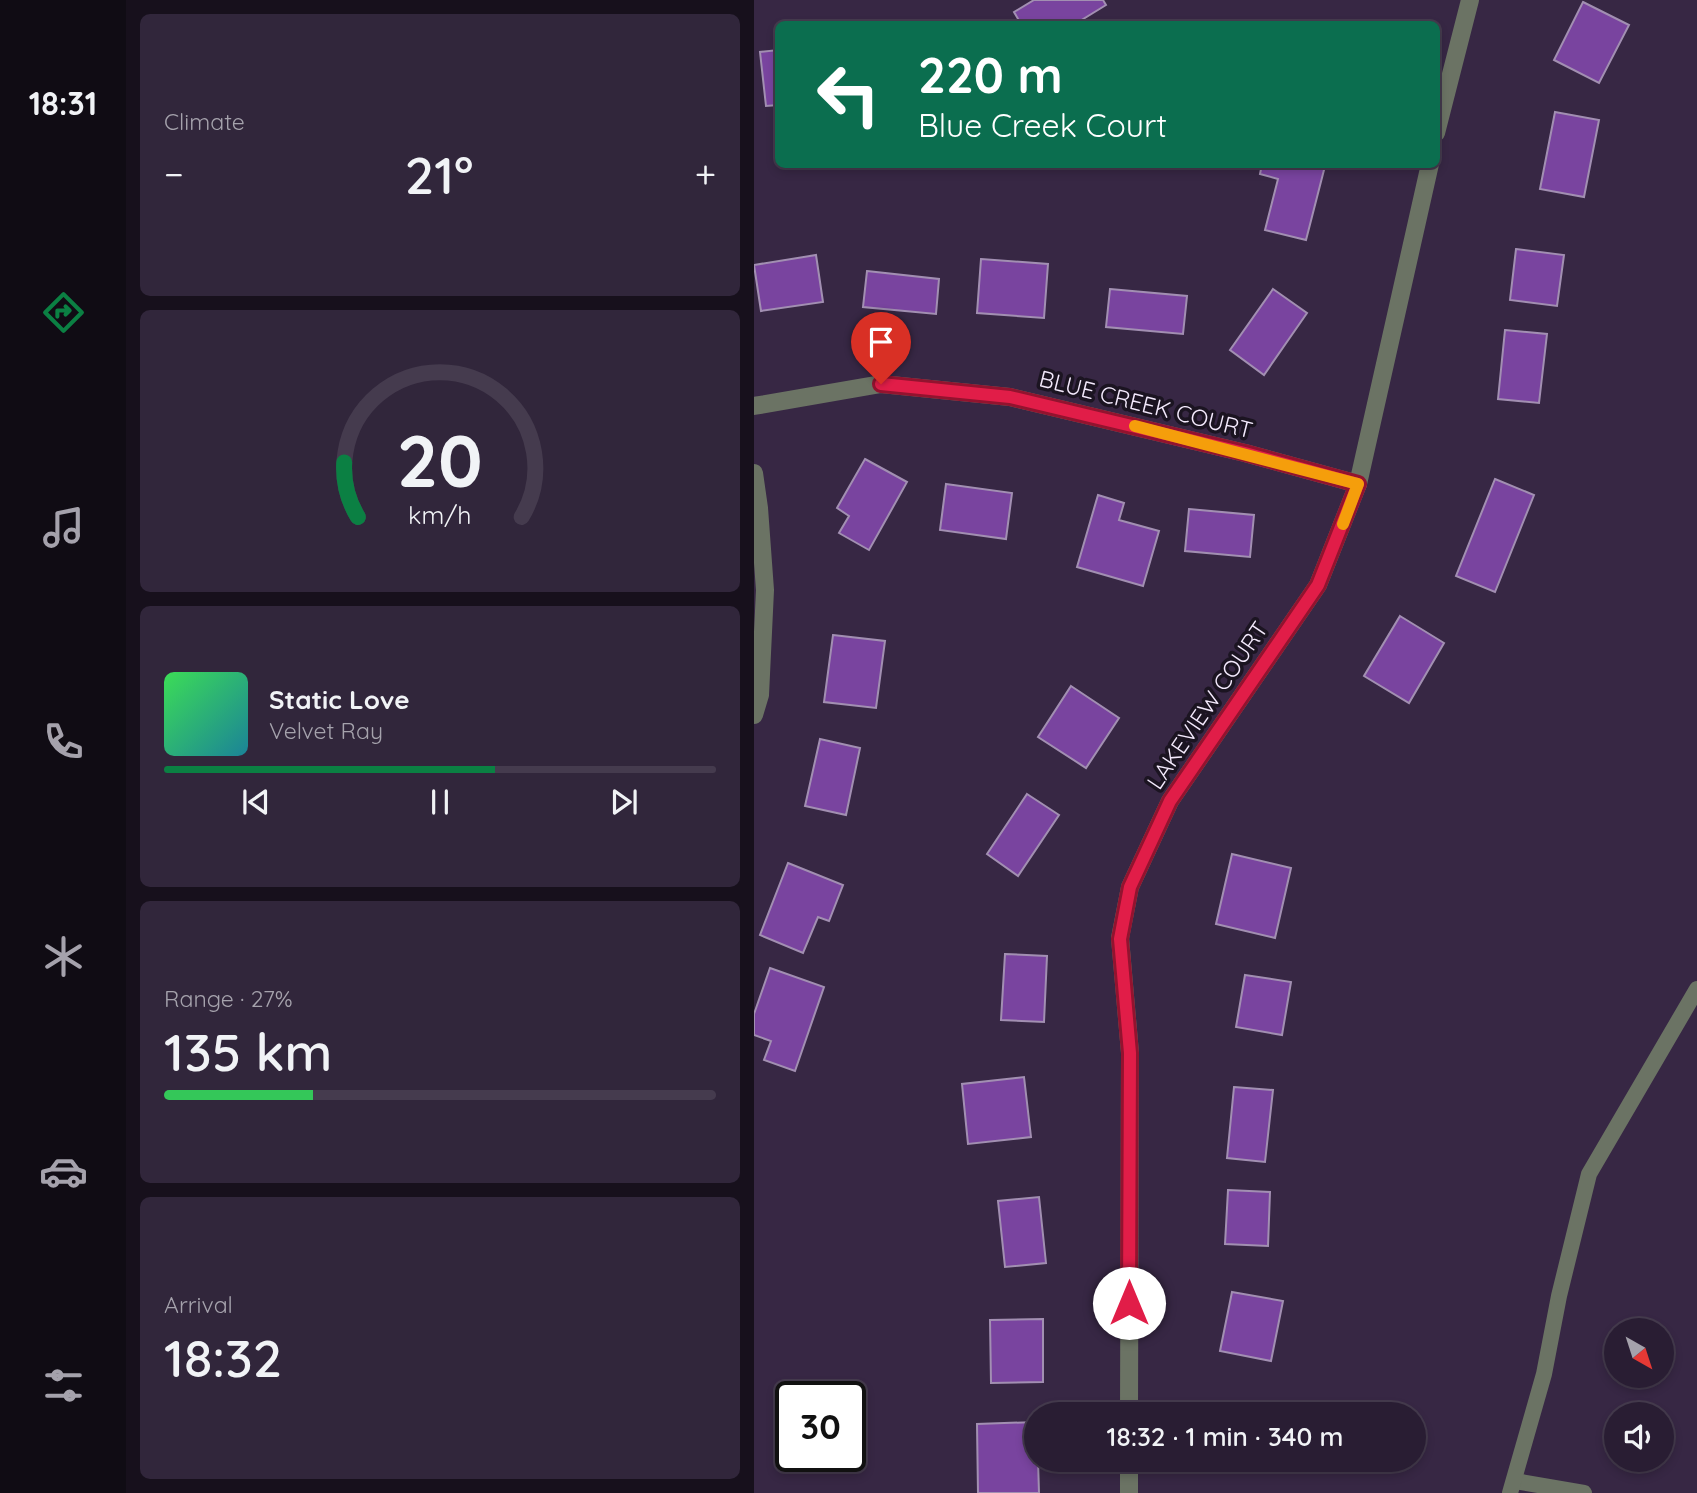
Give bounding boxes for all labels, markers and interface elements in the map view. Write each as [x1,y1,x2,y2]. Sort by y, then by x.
text: 220 m [918,44,1063,105]
icon: left [803,49,894,140]
text: 18:31 [29,83,97,123]
text: Blue Creek Court [918,105,1167,145]
text: Climate [164,107,245,136]
text: 21° [405,142,473,207]
text: − [164,150,184,198]
text: + [695,150,716,198]
icon: directions [39,288,88,337]
pin [851,312,911,384]
icon: arrive [862,323,900,361]
street label: BLUE CREEK COURT [1036,363,1256,445]
text: 20 [397,414,483,505]
text: km/h [408,498,472,529]
icon: music [39,503,88,552]
street label: LAKEVIEW COURT [1140,615,1274,794]
text: Static Love [269,683,410,716]
text: Velvet Ray [269,716,383,745]
icon: phone [39,717,88,766]
icon: previous [237,783,275,821]
icon: pause [421,783,459,821]
icon: next [605,783,643,821]
icon: climate [39,932,88,981]
text: Range · 27% [164,984,293,1013]
text: 135 km [164,1019,332,1084]
icon: car [39,1147,88,1196]
position arrow [1092,1266,1166,1340]
text: Arrival [164,1290,233,1319]
north arrow [1604,1318,1674,1388]
map controls [1604,1318,1674,1472]
text: 18:32 [164,1325,282,1390]
icon: filters [39,1361,88,1410]
speed limit sign: 30 [775,1381,866,1472]
button: sound [1604,1402,1674,1472]
text: 18:32 · 1 min · 340 m [1107,1420,1343,1453]

